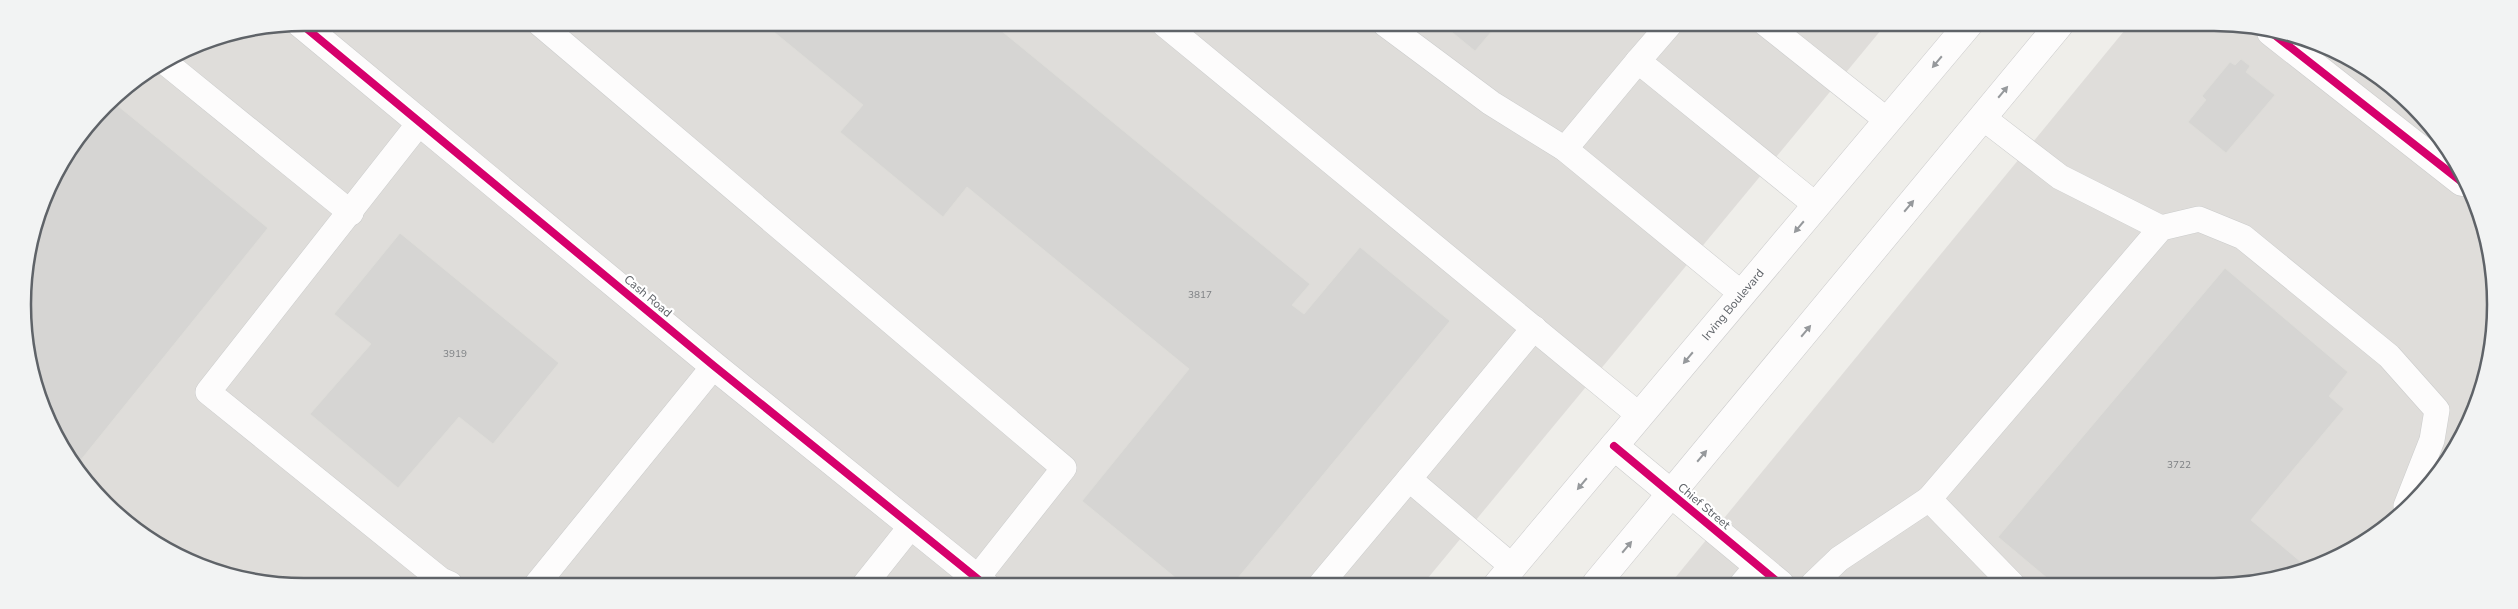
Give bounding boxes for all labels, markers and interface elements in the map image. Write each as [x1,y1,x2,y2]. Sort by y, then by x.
one-way arrow [1931,55,1942,68]
one-way arrow [1997,86,2008,99]
one-way arrow [1904,199,1915,212]
one-way arrow [1794,221,1805,233]
street label: Irving Boulevard [1698,266,1768,344]
street label: Cash Road [621,271,675,321]
house number: 3817 [1188,288,1212,302]
one-way arrow [1800,325,1811,338]
house number: 3919 [443,347,467,361]
one-way arrow [1682,352,1693,365]
one-way arrow [1697,450,1708,463]
house number: 3722 [2167,458,2191,472]
one-way arrow [1577,477,1588,490]
street label: Chief Street [1674,479,1734,533]
one-way arrow [1622,540,1633,553]

